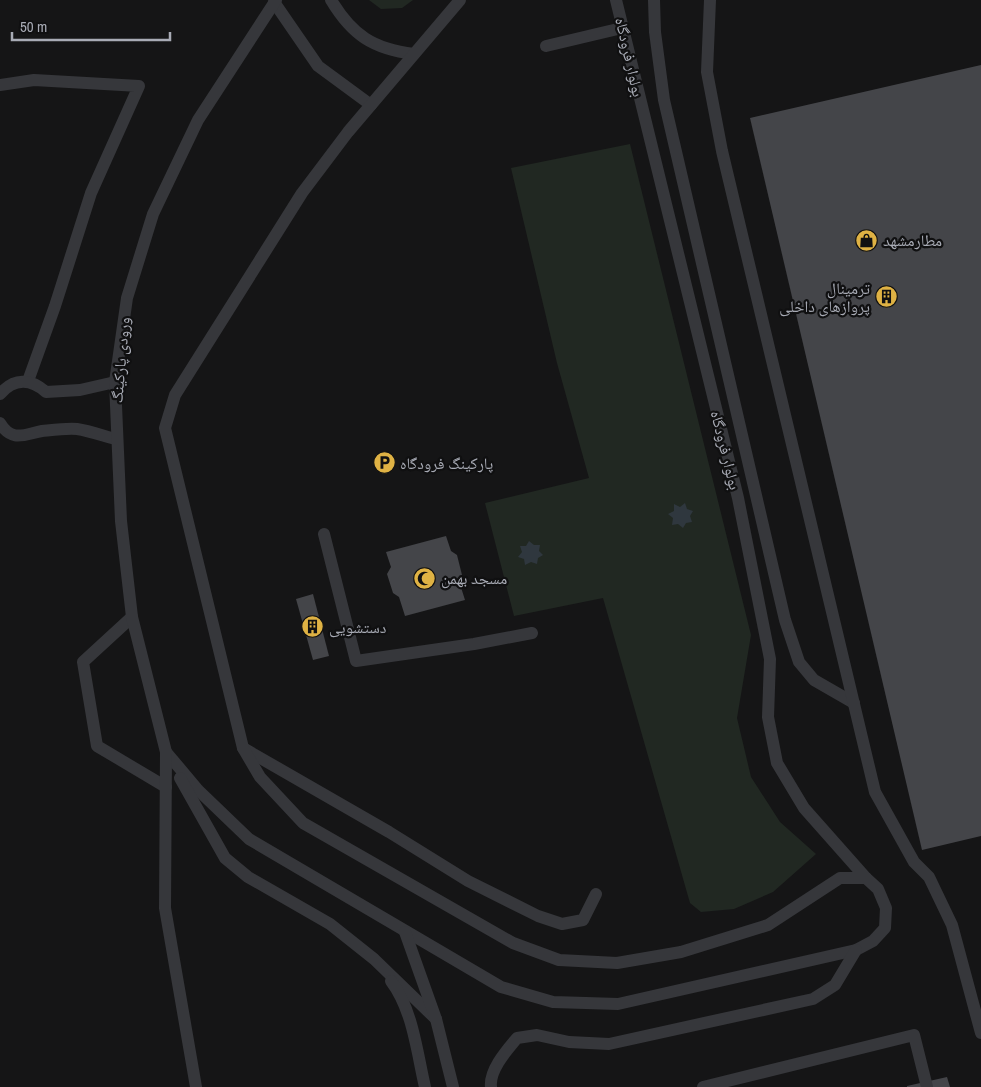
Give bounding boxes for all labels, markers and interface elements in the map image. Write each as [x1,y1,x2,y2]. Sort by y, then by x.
scale bar [12,10,170,42]
street label: بولوار فرودگاه [610,15,650,99]
text: 50 m [20,16,47,37]
shop icon: مطارمشهد [855,228,879,252]
place label: مطارمشهد [883,229,942,251]
place label: ترمینال پروازهای داخلی [779,277,870,317]
building icon: ترمینال پروازهای داخلی [874,285,898,309]
street label: ورودی پارکینگ [105,316,135,404]
street label: بولوار فرودگاه [706,408,746,492]
parking icon: پارکینگ فرودگاه [372,451,396,475]
place label: پارکینگ فرودگاه [400,452,494,474]
mosque icon: مسجد بهمن [413,566,437,590]
place label: مسجد بهمن [441,567,507,589]
building icon: دستشویی [301,615,325,639]
place label: دستشویی [329,616,387,638]

